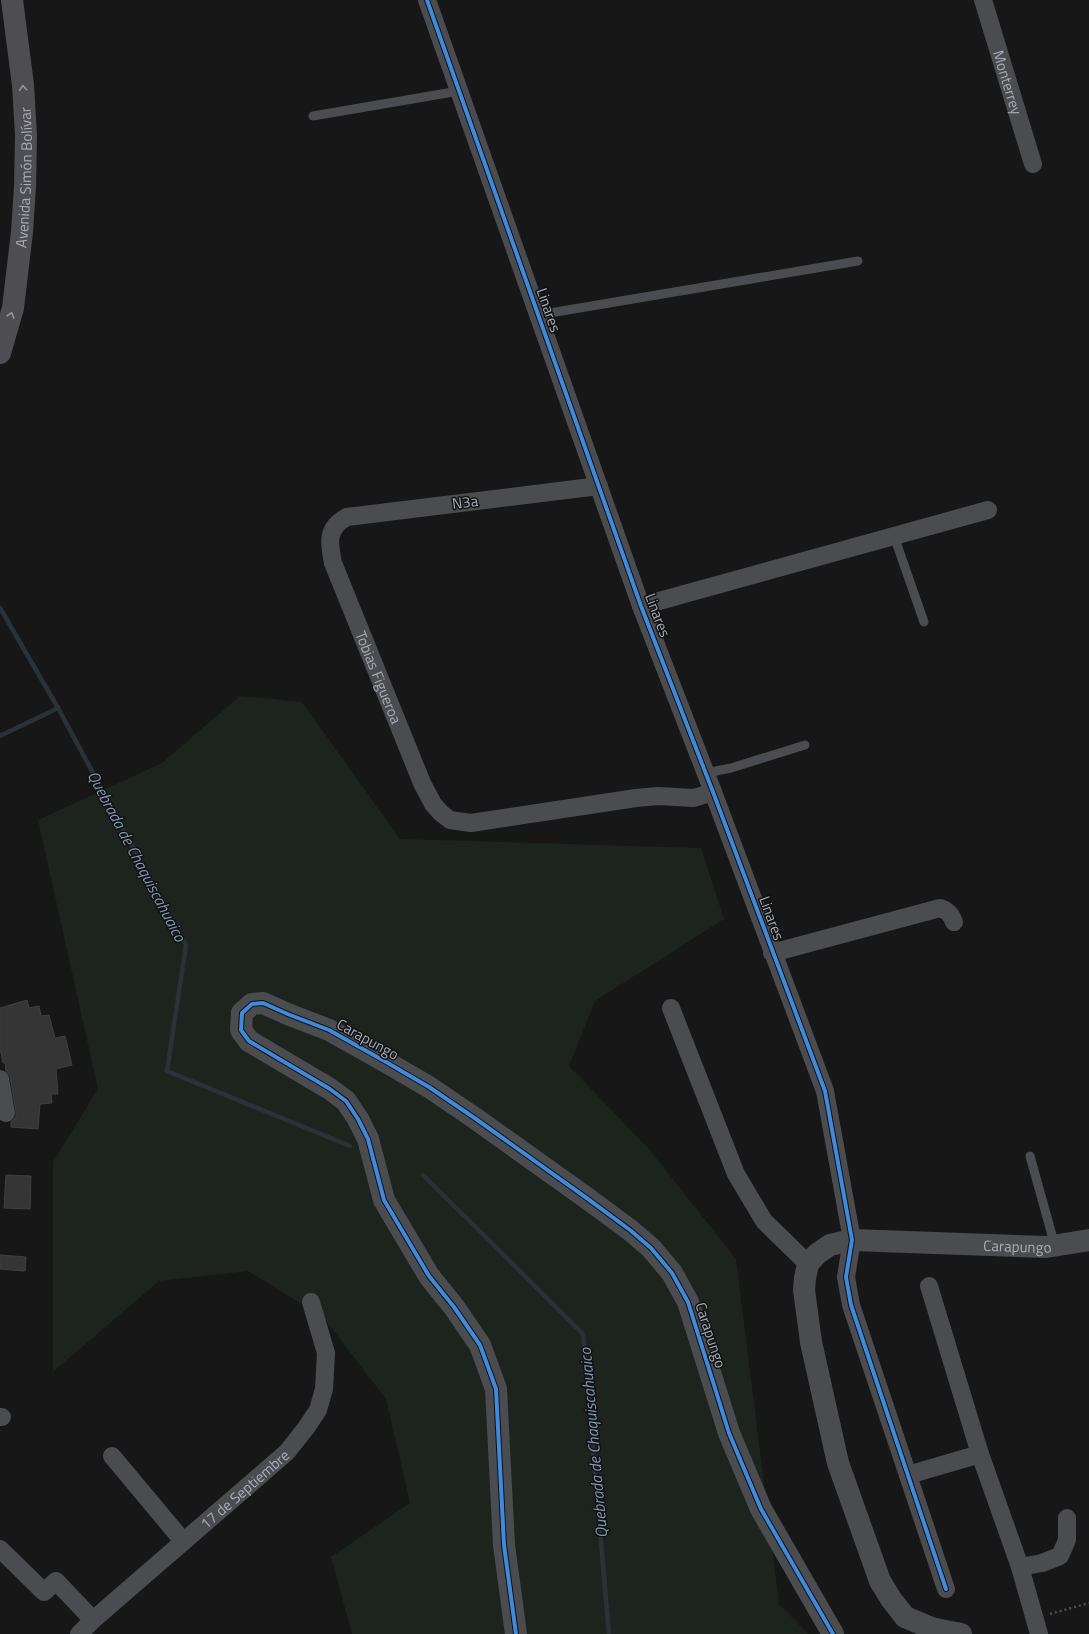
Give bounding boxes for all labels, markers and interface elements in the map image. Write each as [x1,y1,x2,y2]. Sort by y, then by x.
street label: Monterrey [987,47,1029,117]
one-way arrow [19,85,28,91]
street label: Avenida Simón Bolívar [9,107,38,249]
street label: Linares [531,285,567,335]
one-way arrow [6,312,15,319]
street label: N3a [451,489,480,515]
street label: Linares [639,590,677,640]
street label: Tobias Figueroa [350,627,408,727]
water label: Quebrada de Chaquiscahuaico [82,766,193,947]
street label: Linares [753,893,791,943]
street label: Carapungo [333,1012,403,1066]
street label: Carapungo [983,1233,1053,1259]
street label: Carapungo [690,1299,732,1371]
water label: Quebrada de Chaquiscahuaico [573,1346,613,1539]
street label: 17 de Septiembre [195,1444,294,1534]

